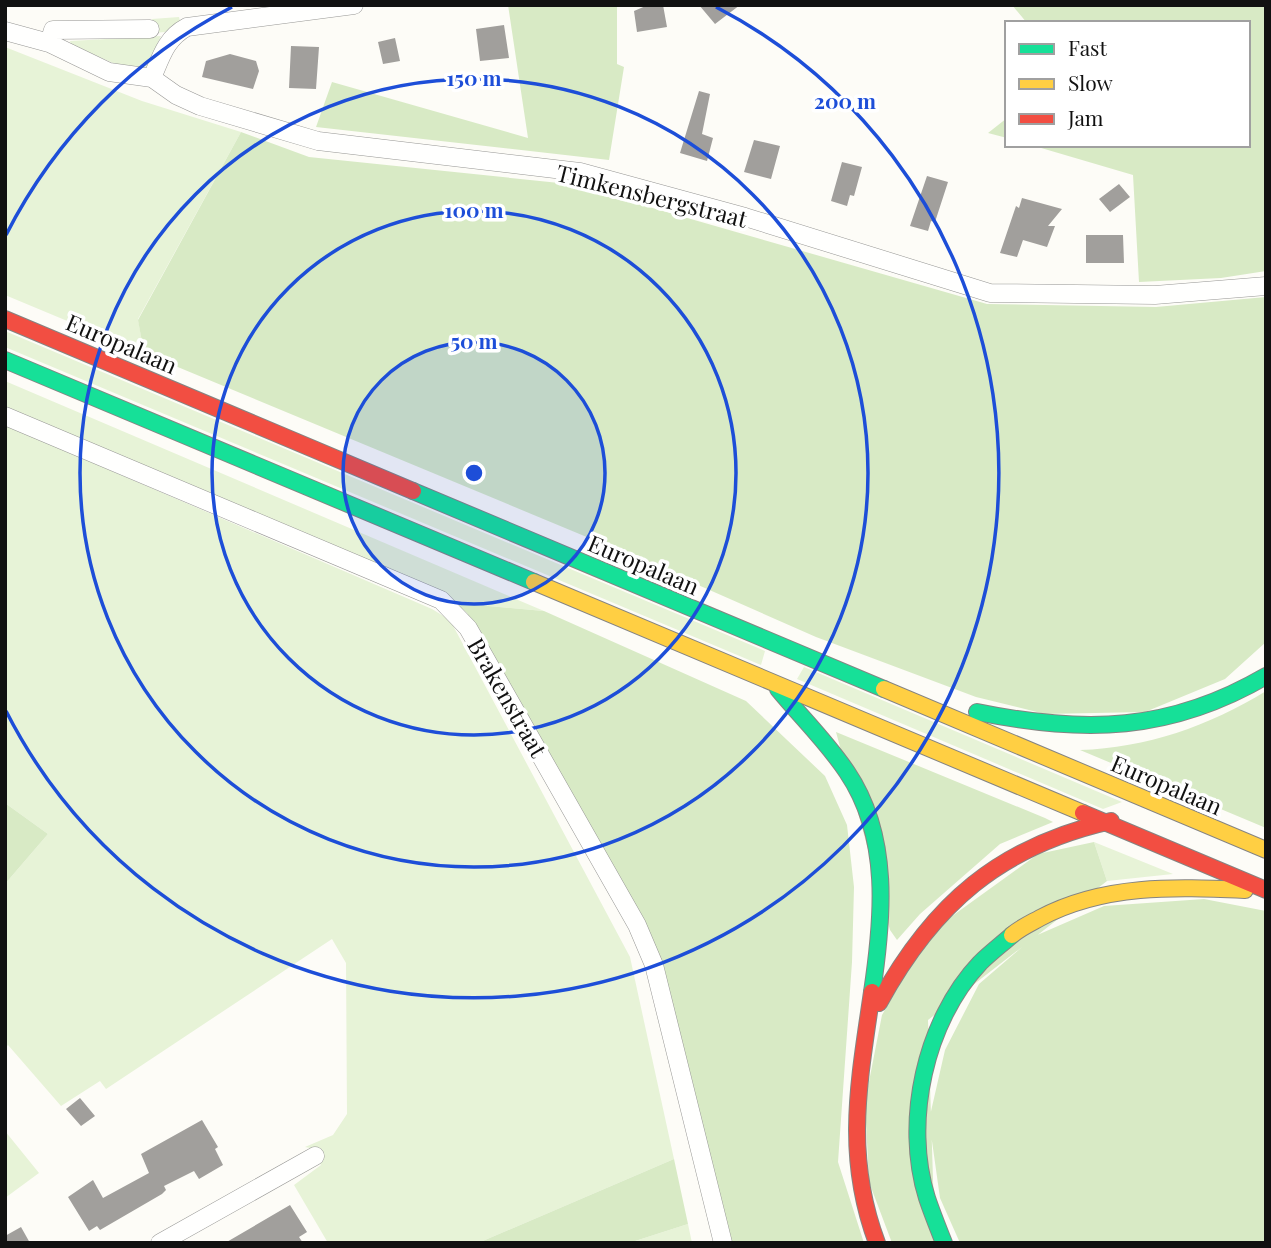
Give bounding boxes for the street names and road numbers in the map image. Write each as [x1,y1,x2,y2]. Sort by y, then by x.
street label: Timkensbergstraat [553,156,752,234]
street label: Europalaan [62,306,183,380]
street label: Europalaan [584,527,705,601]
street label: Brakenstraat [461,632,555,763]
street label: Europalaan [1107,747,1228,821]

